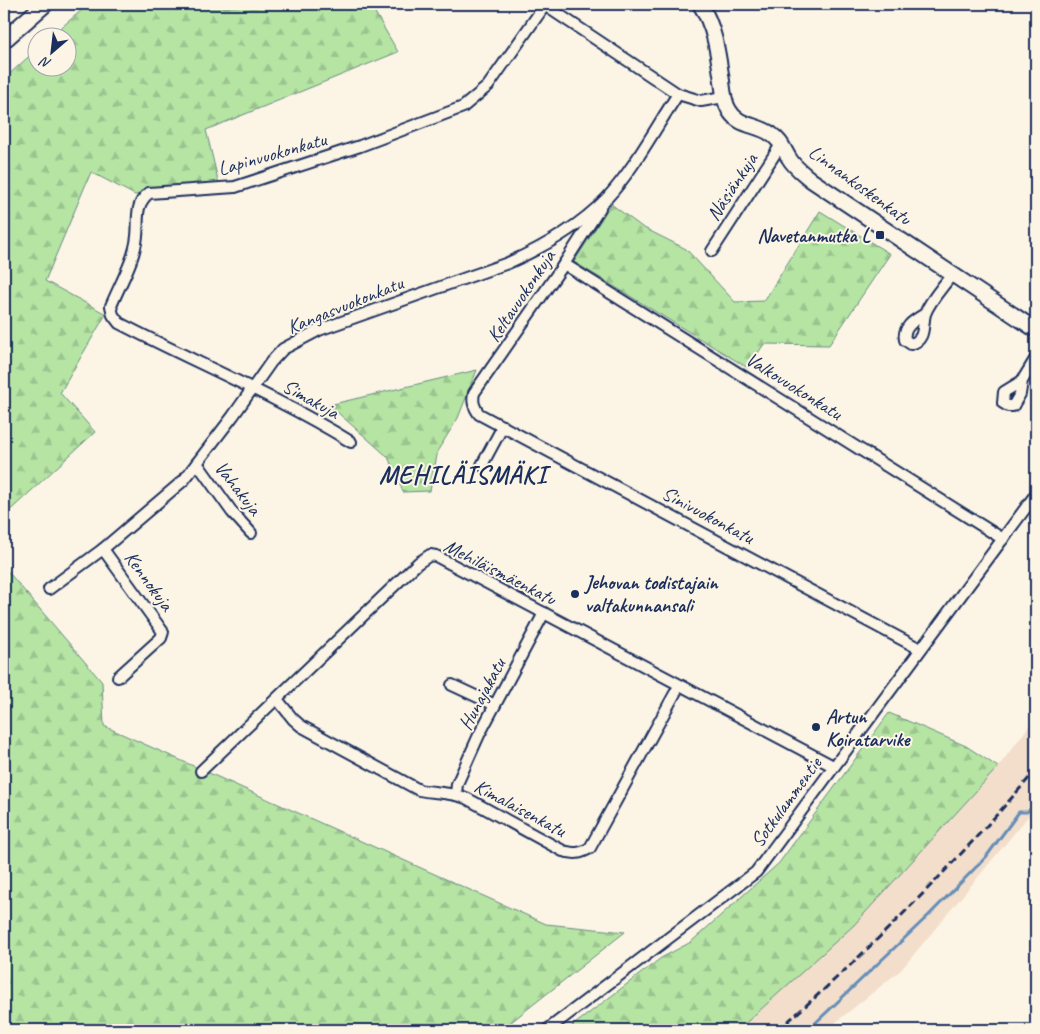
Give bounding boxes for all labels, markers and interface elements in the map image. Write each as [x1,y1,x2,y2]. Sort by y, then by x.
north arrow [28,28,78,78]
text: N [36,52,54,73]
street label: Lapinvuokonkatu [215,126,331,181]
street label: Linnankoskenkatu [804,139,918,232]
street label: Näsiänkuja [701,147,764,226]
place label: Navetanmutka L [757,223,871,248]
marker: Navetanmutka L [874,229,886,241]
street label: Keltavuokonkuja [481,244,562,347]
street label: Kangasvuokonkatu [283,270,408,340]
street label: Valkovuokonkatu [741,346,848,426]
street label: Simakuja [278,373,345,425]
street label: Vahakuja [209,456,268,521]
district label: MEHILÄISMÄKI [379,459,552,491]
street label: Sinivuokonkatu [658,480,760,550]
street label: Mehiläismäenkatu [440,533,562,612]
street label: Kennokuja [119,546,180,617]
place label: Jehovan todistajain valtakunnansali [583,570,719,618]
marker: Jehovan todistajain valtakunnansali [569,588,581,600]
street label: Hunajakatu [453,652,512,734]
place label: Artun Koiratarvike [826,704,911,752]
marker: Artun Koiratarvike [810,721,822,733]
street label: Sotkulammentie [745,751,828,852]
street label: Kimalaisenkatu [470,773,572,843]

